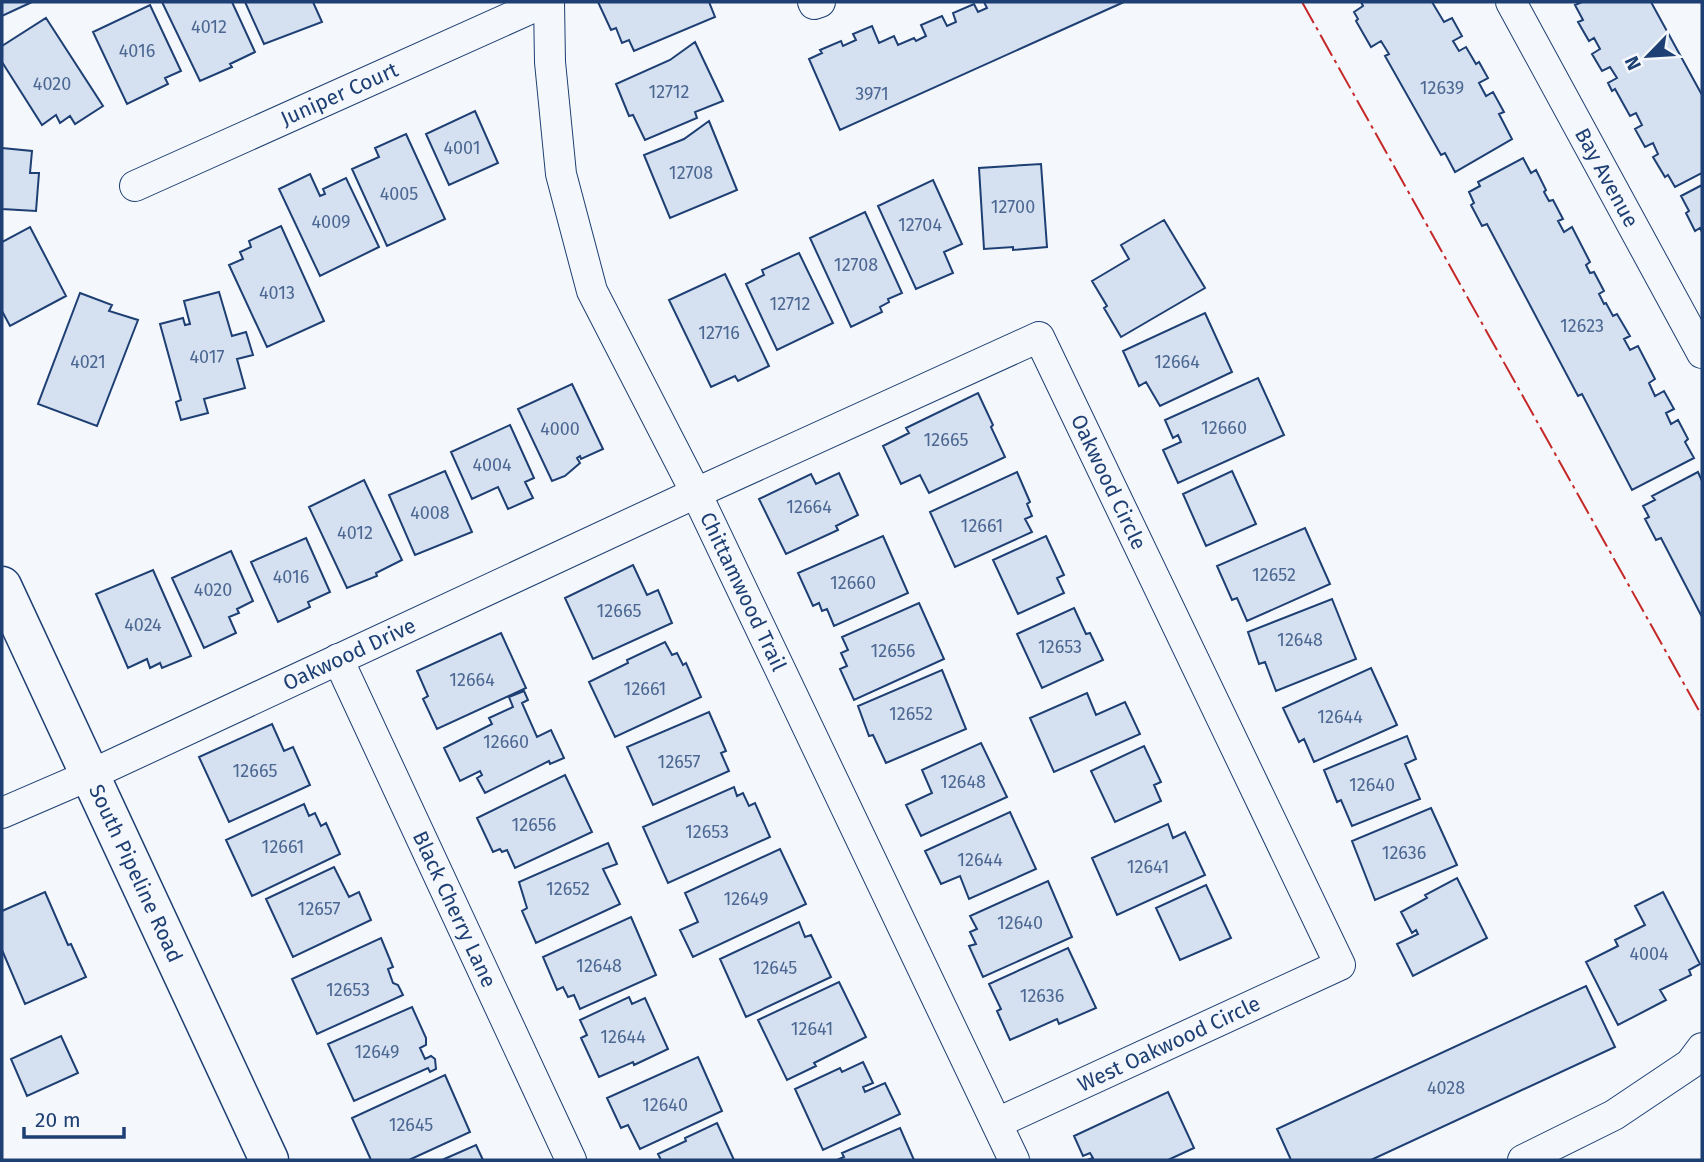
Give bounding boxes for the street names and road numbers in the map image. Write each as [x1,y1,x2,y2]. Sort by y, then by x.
street label: Juniper Court [277,56,403,132]
street label: Bay Avenue [1569,123,1644,232]
street label: Oakwood Circle [1065,410,1152,554]
street label: Chittamwood Trail [694,508,792,675]
street label: Oakwood Drive [279,612,420,696]
street label: South Pipeline Road [83,780,188,967]
street label: Black Cherry Lane [407,827,502,992]
street label: West Oakwood Circle [1074,990,1264,1098]

